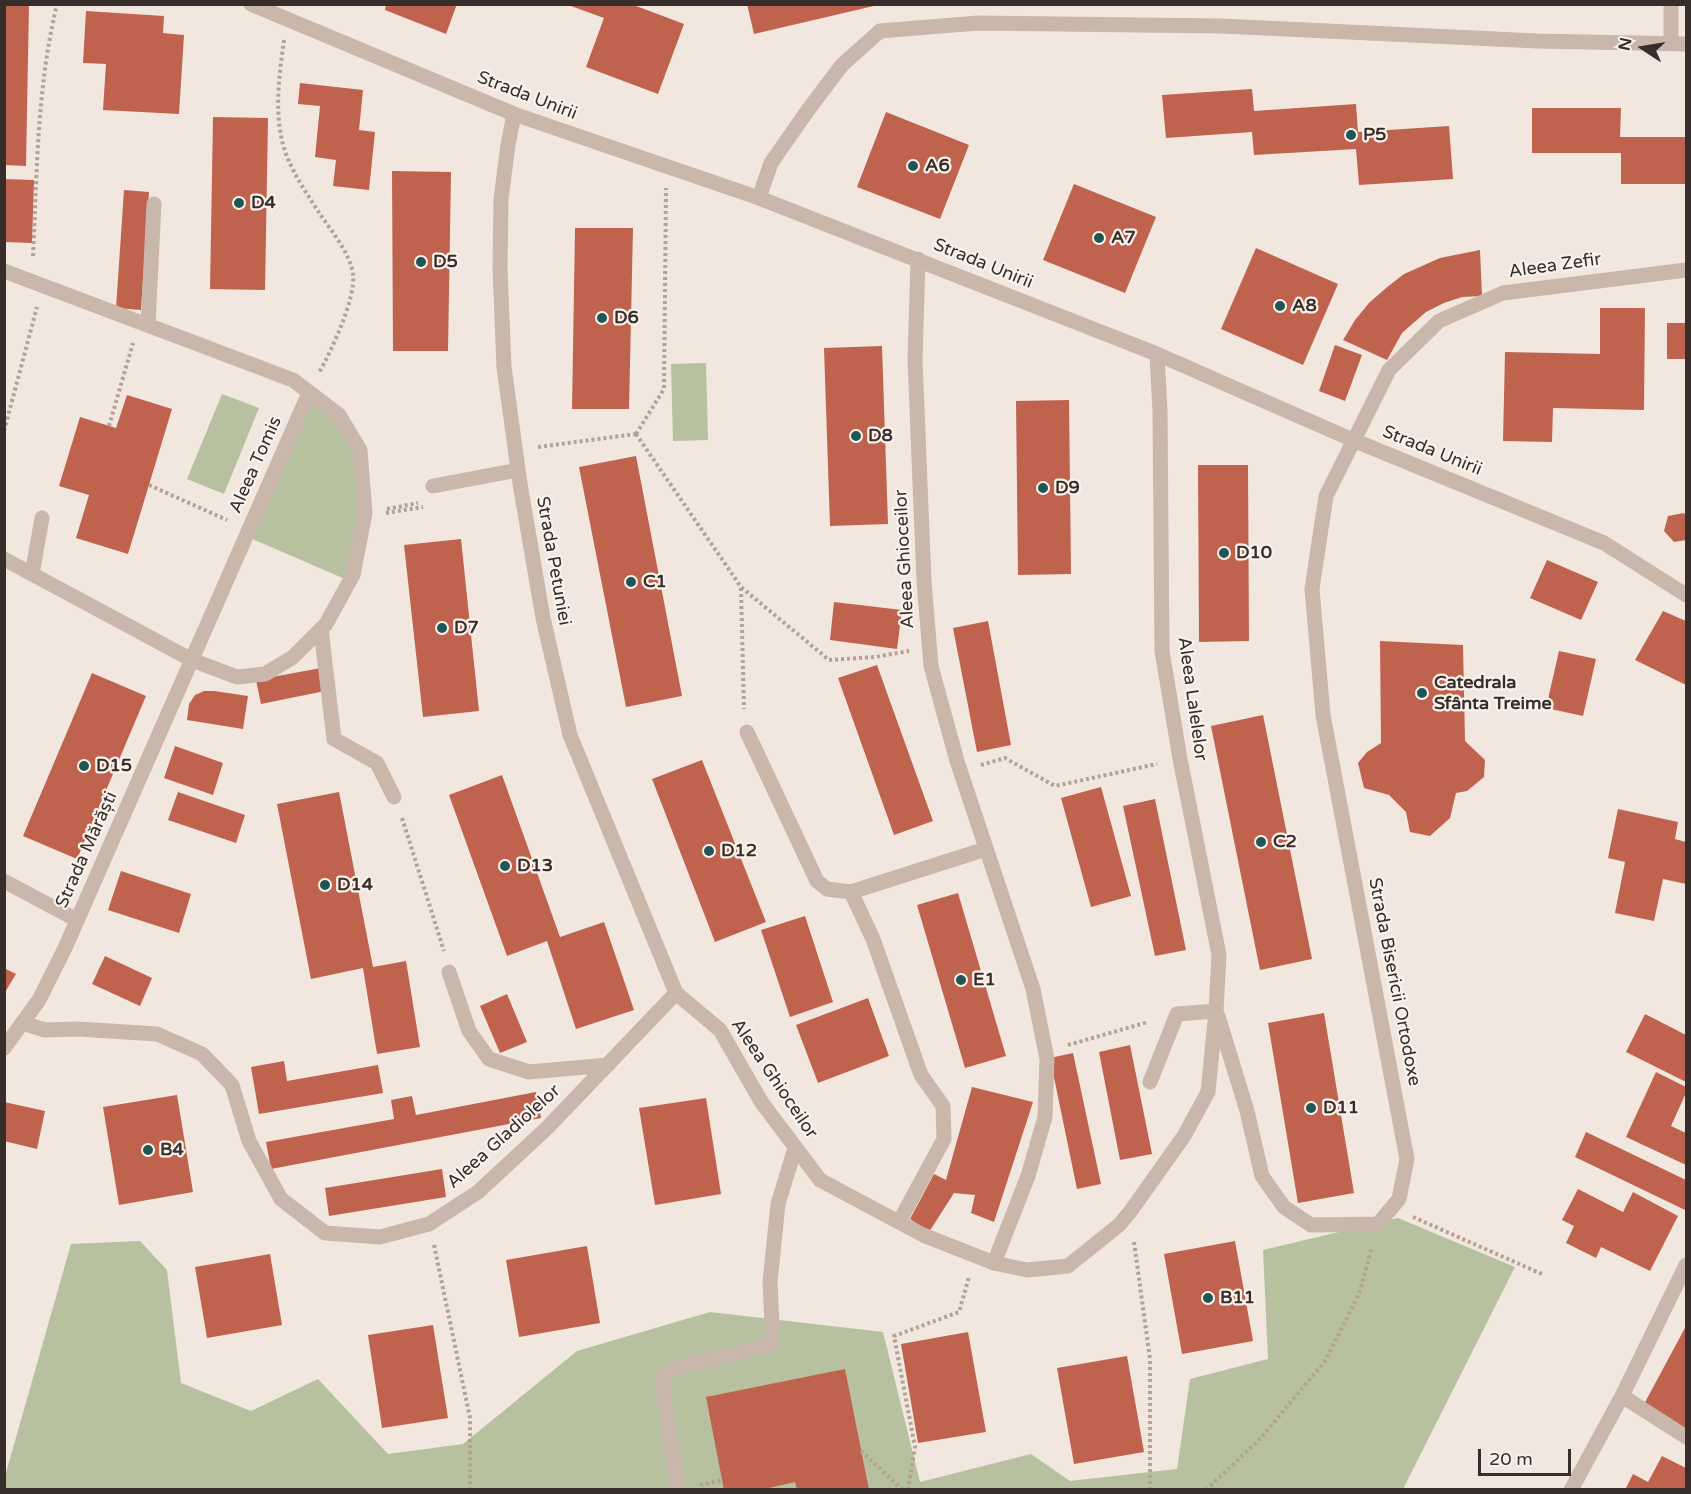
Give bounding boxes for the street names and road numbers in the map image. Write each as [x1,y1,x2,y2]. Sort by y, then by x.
street label: Strada Unirii [474,67,580,125]
street label: Strada Unirii [930,234,1036,294]
street label: Aleea Zefir [1507,249,1603,283]
street label: Aleea Tomis [225,413,287,517]
street label: Strada Unirii [1379,421,1485,481]
street label: Aleea Ghioceilor [891,489,919,629]
street label: Strada Petuniei [531,495,575,627]
street label: Aleea Lalelelor [1173,636,1211,762]
street label: Strada Mărăști [52,788,122,912]
street label: Strada Bisericii Ortodoxe [1363,876,1425,1088]
street label: Aleea Ghioceilor [726,1015,822,1143]
street label: Aleea Gladiolelor [443,1080,565,1194]

